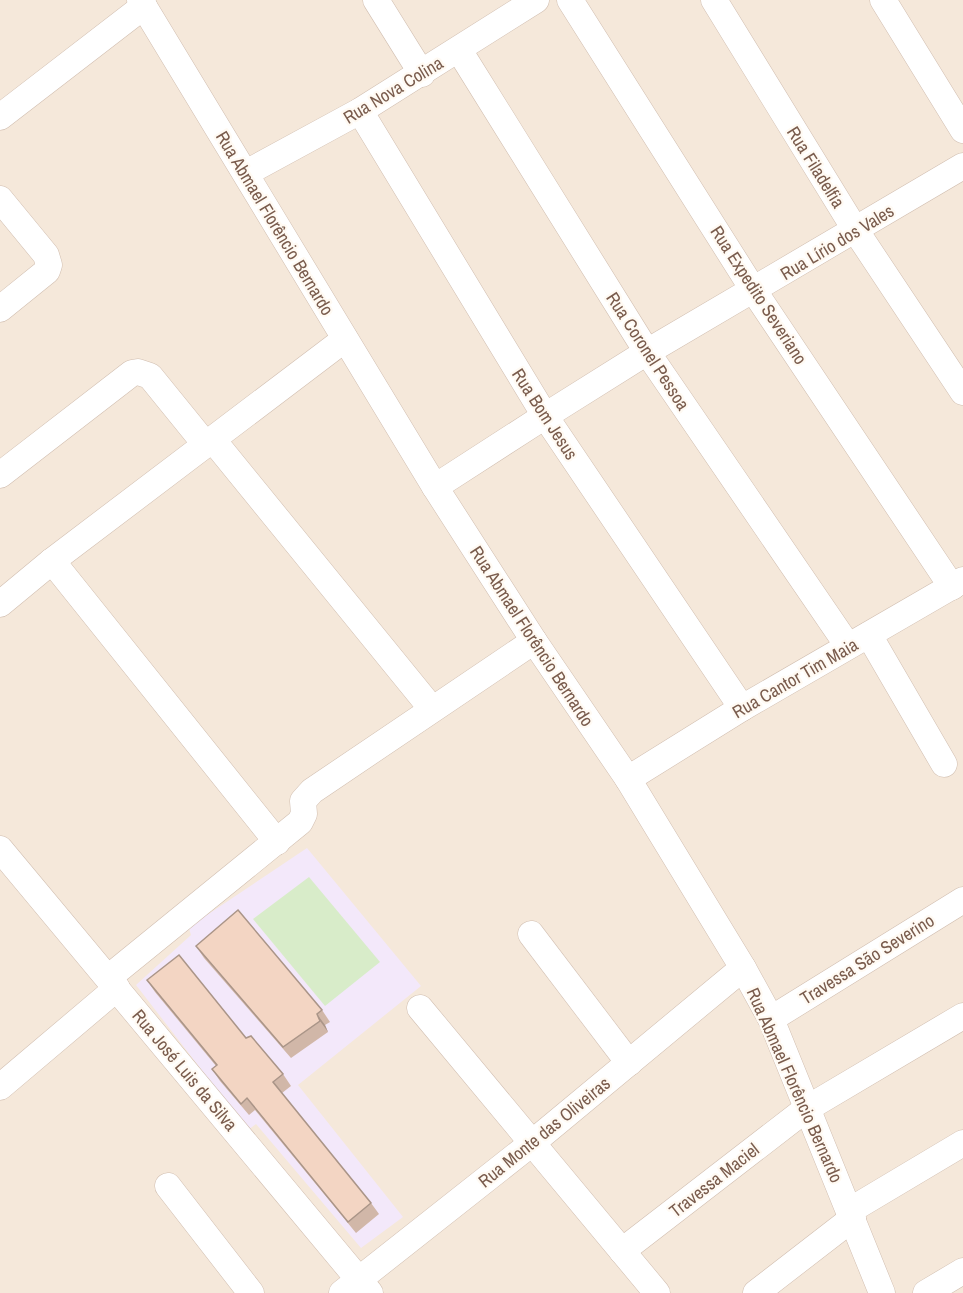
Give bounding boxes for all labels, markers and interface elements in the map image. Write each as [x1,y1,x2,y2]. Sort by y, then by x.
street label: Rua Nova Colina [338,50,448,130]
street label: Rua Filadelfia [781,121,851,213]
street label: Rua Abmael Florêncio Bernardo [210,126,340,320]
street label: Rua Lírio dos Vales [775,198,899,286]
street label: Rua Expedito Severiano [705,221,813,369]
street label: Rua Coronel Pessoa [600,287,696,415]
street label: Rua Bom Jesus [506,364,584,464]
street label: Rua Abmael Florêncio Bernardo [464,541,600,731]
street label: Rua Cantor Tim Maia [728,632,862,724]
street label: Travessa São Severino [795,908,939,1010]
street label: Rua Abmael Florêncio Bernardo [741,984,849,1186]
street label: Rua José Luis da Silva [127,1004,243,1136]
street label: Rua Monte das Oliveiras [473,1071,615,1193]
street label: Travessa Maciel [664,1137,764,1223]

